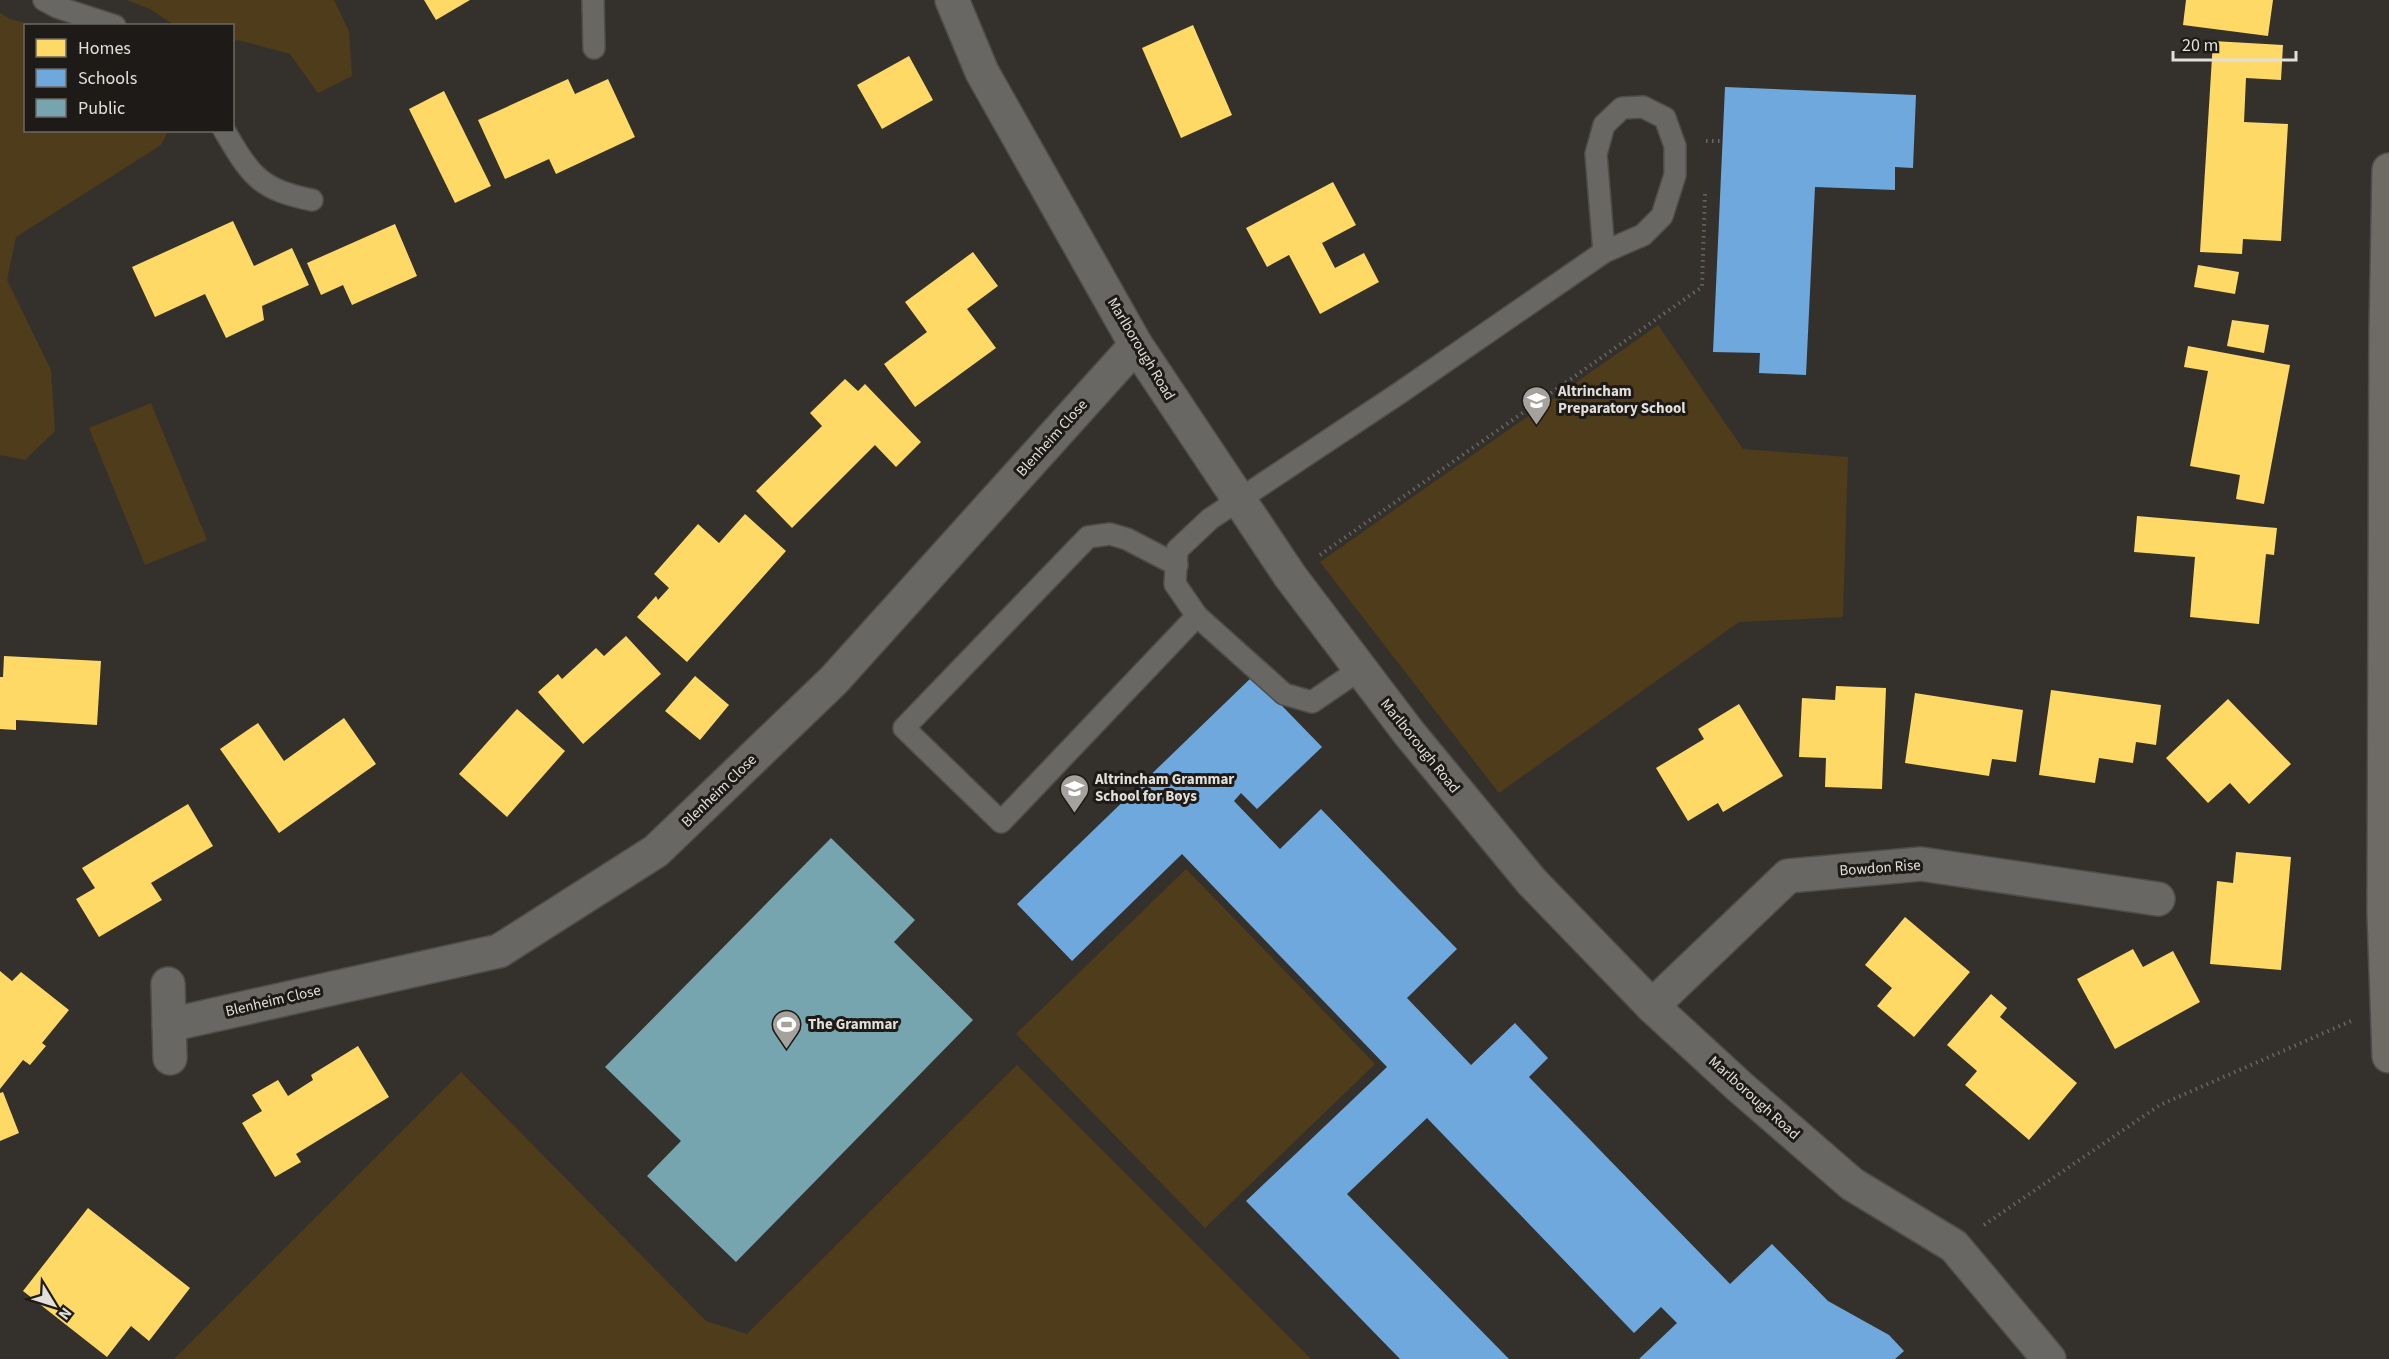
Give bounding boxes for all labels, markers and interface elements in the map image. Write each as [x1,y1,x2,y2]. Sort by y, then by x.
legend [24,24,234,132]
scale bar [2173,24,2296,62]
text: 20 m [2182,33,2218,58]
text: Homes [78,36,131,61]
text: Schools [78,66,137,91]
text: Public [78,96,125,121]
street label: Marlborough Road [1102,294,1180,404]
place label: Altrincham Preparatory School [1557,381,1686,419]
school or university icon: Altrincham Preparatory School [1521,384,1553,426]
street label: Blenheim Close [1012,395,1092,481]
street label: Marlborough Road [1375,694,1465,798]
street label: Blenheim Close [677,750,761,832]
place label: Altrincham Grammar School for Boys [1094,769,1234,807]
school or university icon: Altrincham Grammar School for Boys [1058,772,1090,814]
street label: Bowdon Rise [1839,855,1921,881]
street label: Blenheim Close [223,980,323,1022]
sports icon: The Grammar [771,1008,803,1050]
place label: The Grammar [808,1014,898,1035]
street label: Marlborough Road [1704,1051,1804,1145]
north arrow [24,1275,84,1335]
text: N [53,1303,77,1325]

